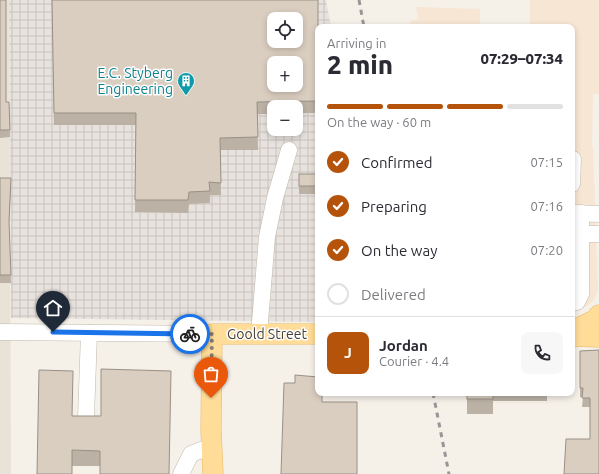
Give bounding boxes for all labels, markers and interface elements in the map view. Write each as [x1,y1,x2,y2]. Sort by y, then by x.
map controls [267,12,303,136]
button: locate [267,12,303,48]
text: Arriving in [327,36,386,50]
text: 2 min [327,50,393,79]
text: 07:29–07:34 [480,50,563,67]
button: + [267,56,303,92]
place label: E.C. Styberg Engineering [97,65,173,97]
building icon: E.C. Styberg Engineering [176,71,196,96]
button: − [267,100,303,136]
text: On the way · 60 m [327,115,431,129]
icon: check [327,151,349,173]
text: Confirmed [361,154,433,171]
text: 07:15 [530,155,563,169]
icon: check [327,195,349,217]
text: Preparing [361,198,427,215]
text: 07:16 [530,199,563,213]
icon: check [327,239,349,261]
text: On the way [361,242,437,259]
text: 07:20 [530,243,563,257]
text: Delivered [361,286,426,303]
pin [36,291,70,332]
icon: home [42,297,64,319]
courier [170,314,210,354]
icon: bike [179,323,201,345]
street label: Goold Street [227,326,307,342]
button: phone [521,332,563,374]
text: Jordan [379,337,428,354]
text: J [344,344,352,361]
text: Courier · 4.4 [379,354,449,368]
pin [194,357,228,398]
icon: bag [200,363,222,385]

